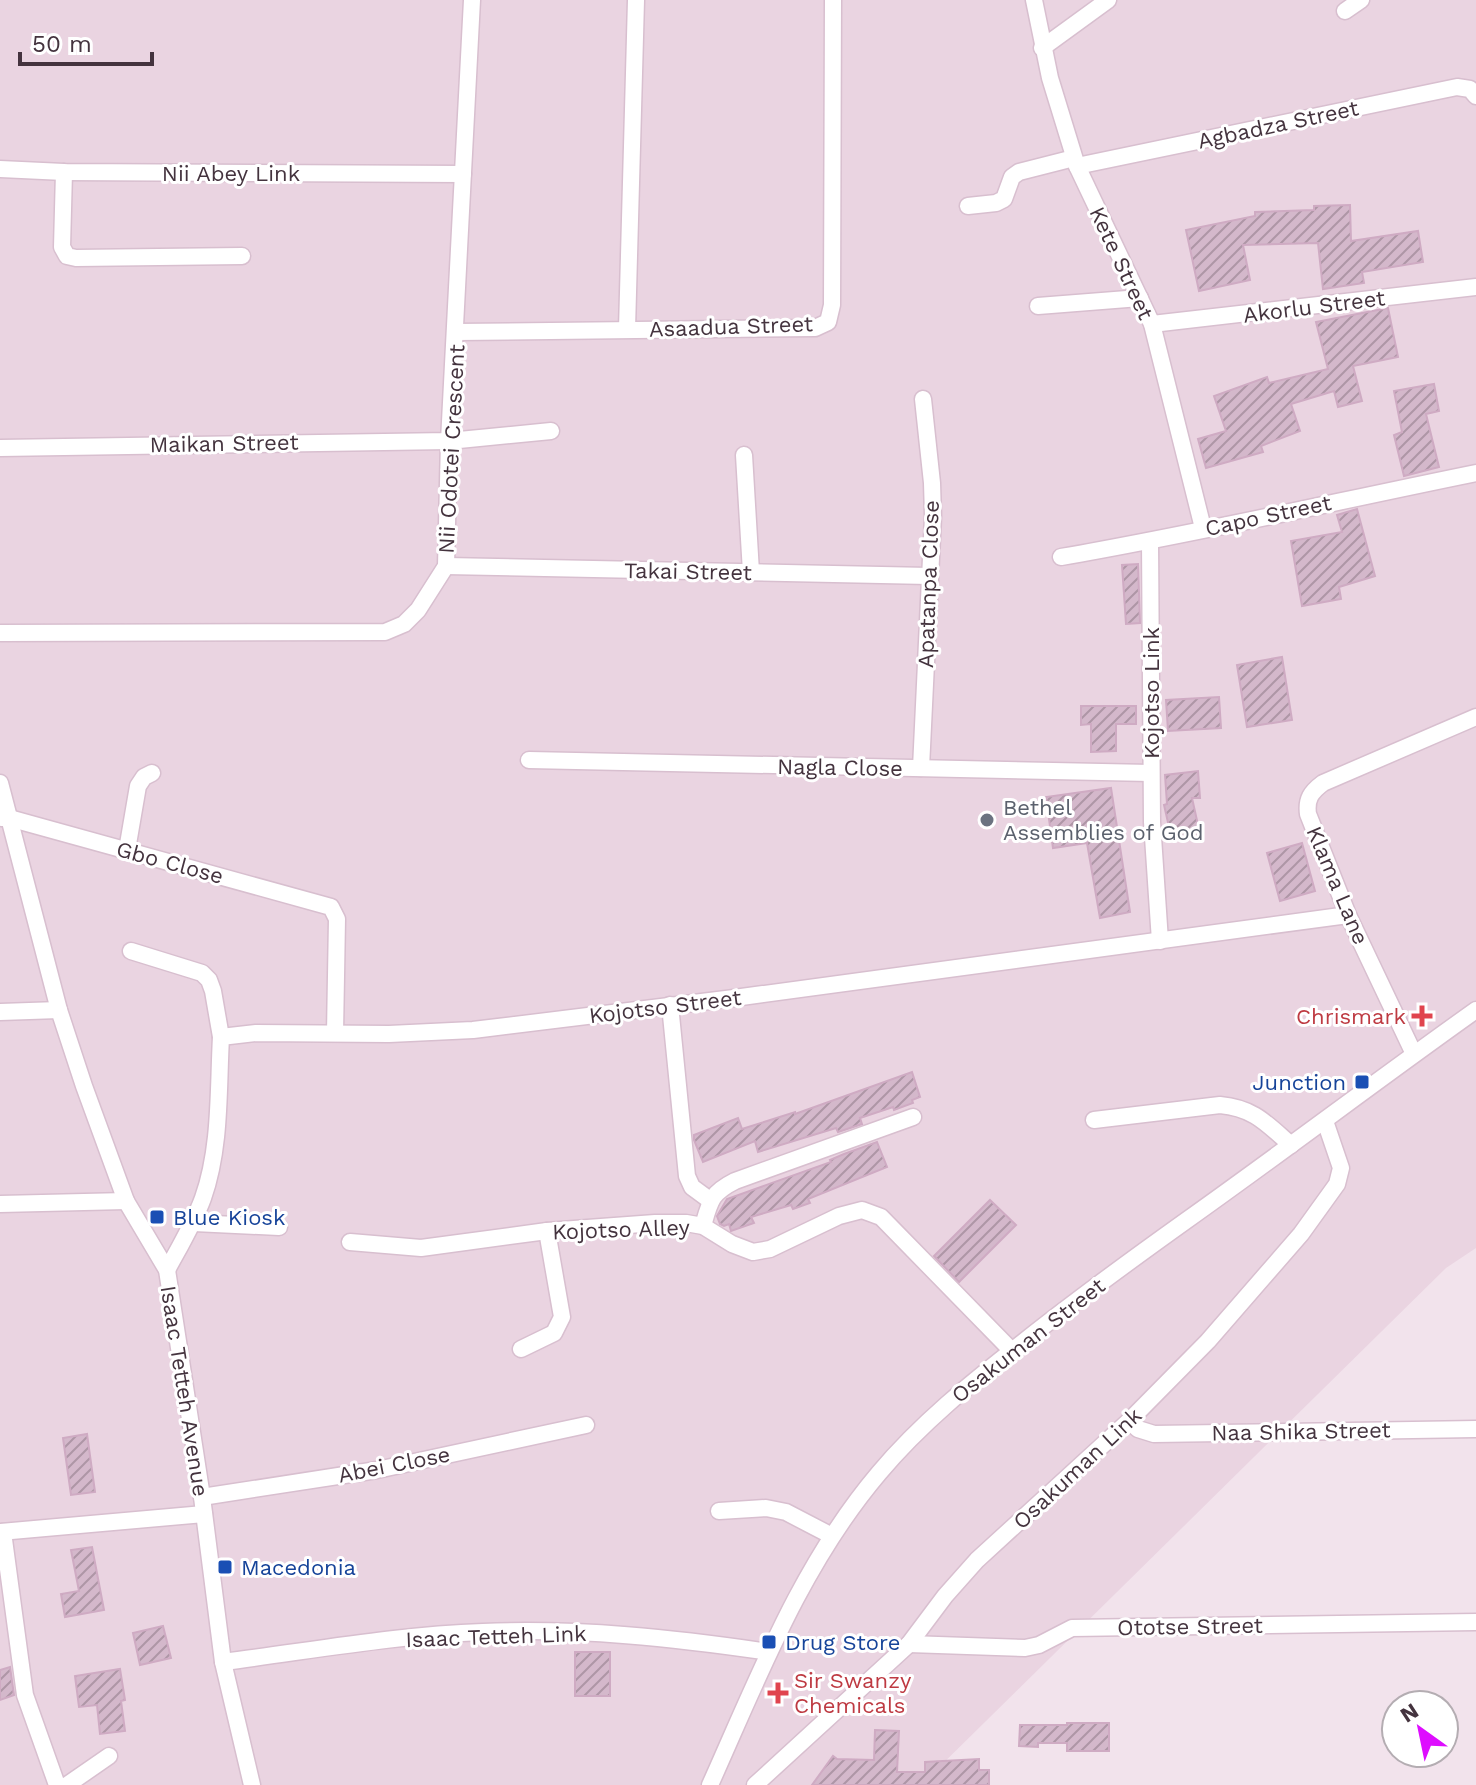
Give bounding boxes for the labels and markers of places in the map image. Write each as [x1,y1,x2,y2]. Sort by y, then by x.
place label: Bethel Assemblies of God [1003,795,1204,845]
marker: Bethel Assemblies of God [978,811,996,829]
place label: Chrismark [1296,1004,1406,1029]
marker: Chrismark [1413,1007,1431,1025]
place label: Junction [1252,1070,1346,1095]
marker: Junction [1353,1073,1371,1091]
place label: Blue Kiosk [173,1205,285,1230]
marker: Blue Kiosk [148,1208,166,1226]
place label: Macedonia [241,1555,356,1580]
marker: Macedonia [216,1558,234,1576]
place label: Drug Store [785,1630,900,1655]
marker: Drug Store [760,1633,778,1651]
place label: Sir Swanzy Chemicals [794,1668,912,1718]
marker: Sir Swanzy Chemicals [769,1684,787,1702]

